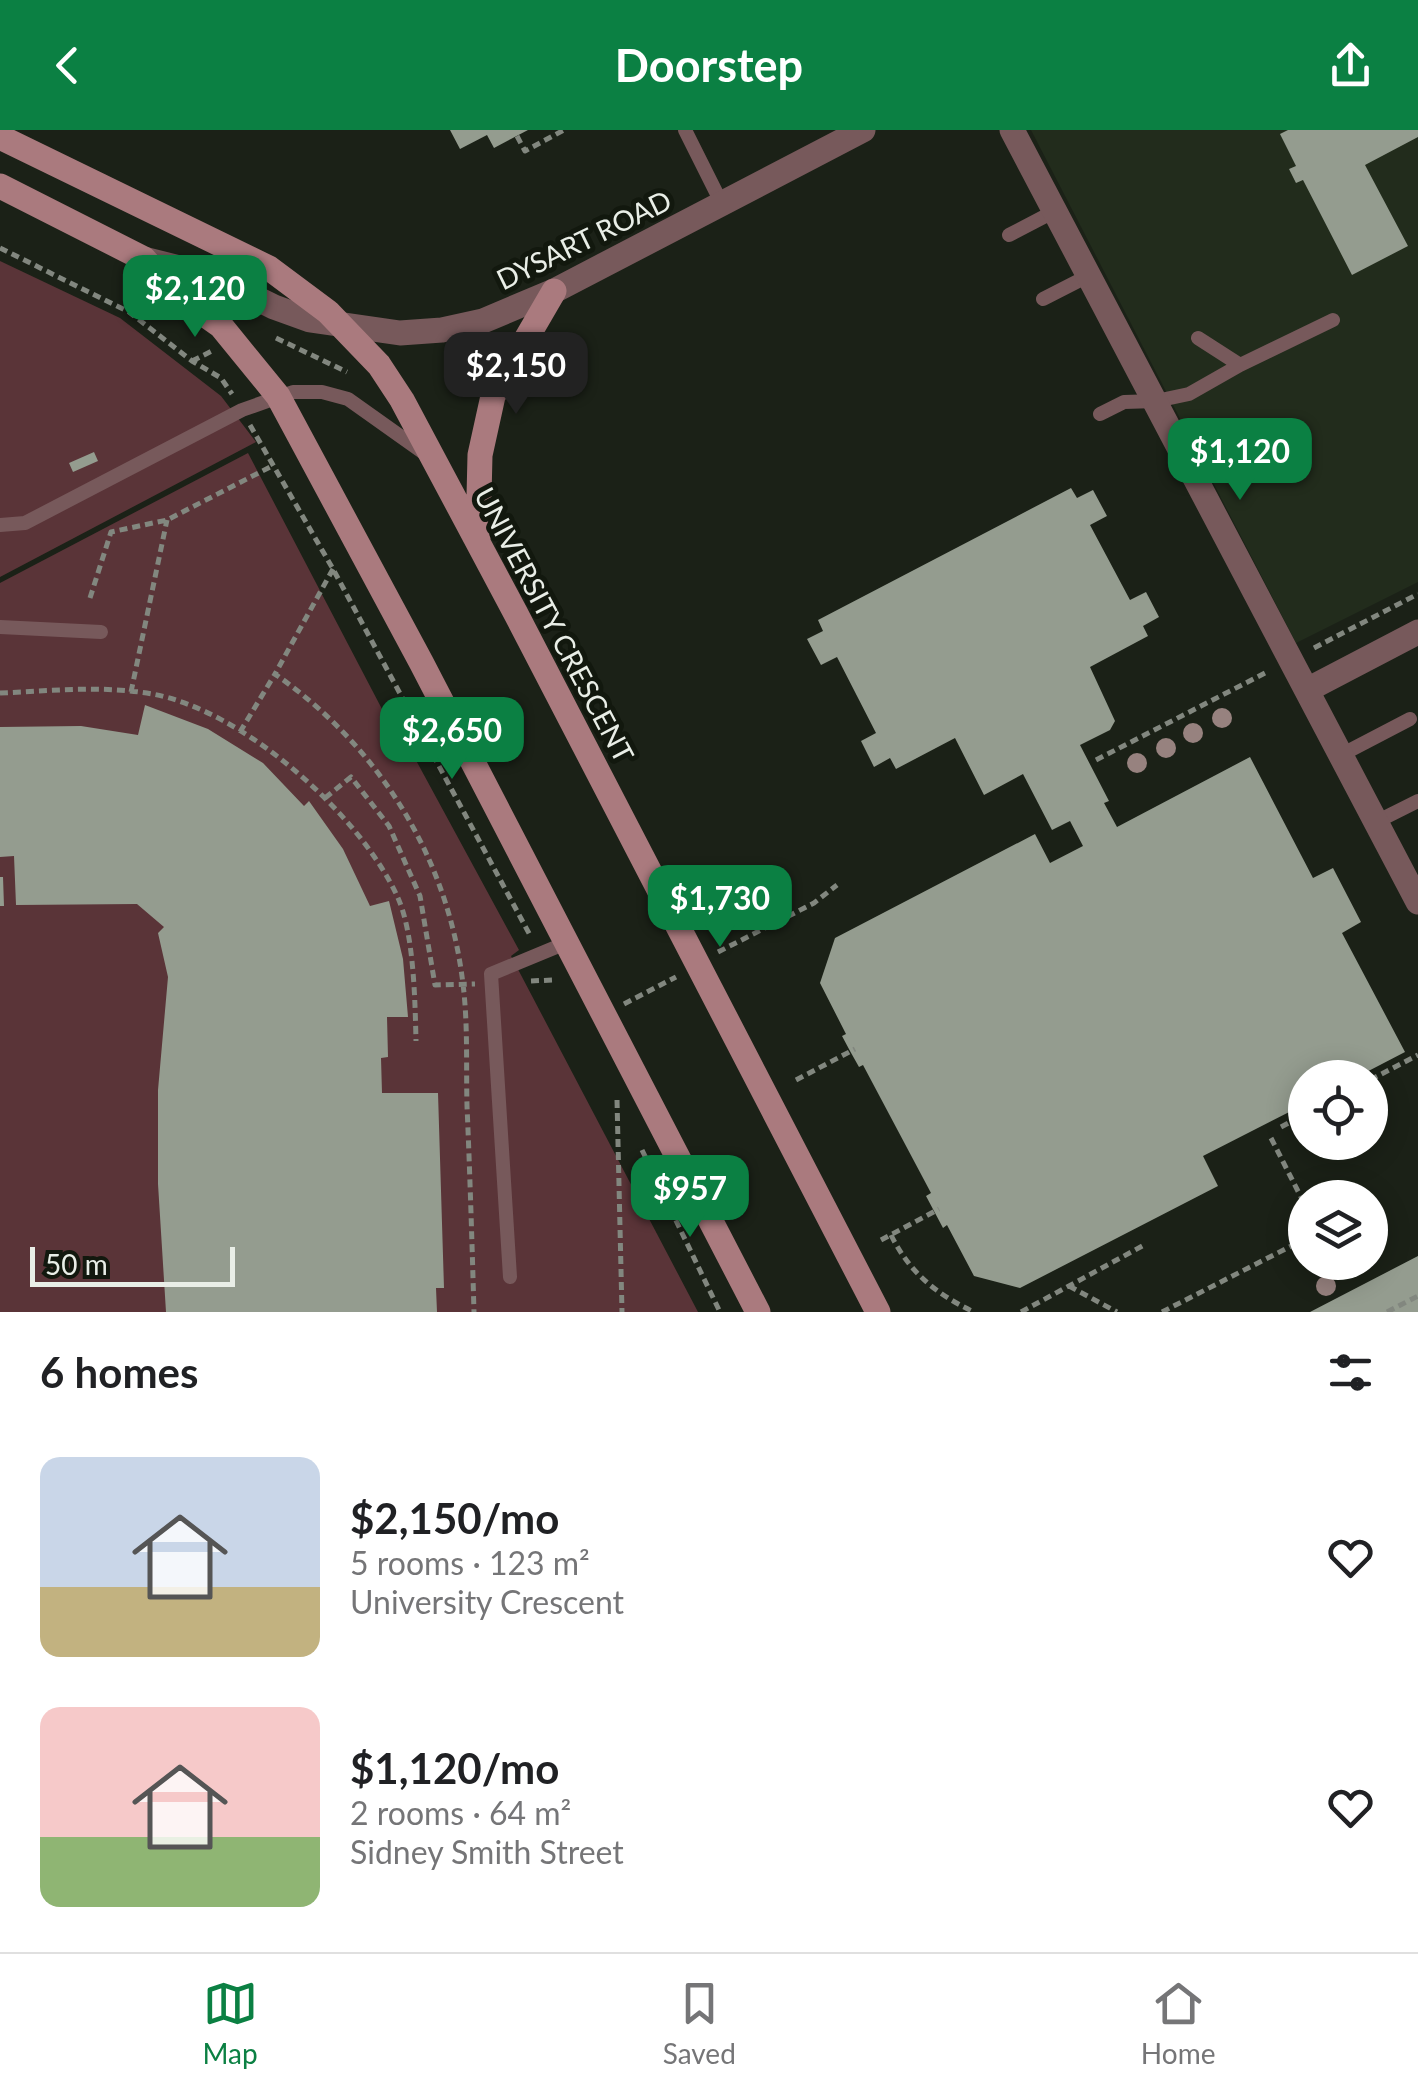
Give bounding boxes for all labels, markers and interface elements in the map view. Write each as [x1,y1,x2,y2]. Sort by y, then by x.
icon: back [40,38,95,93]
text: Doorstep [615,38,803,92]
icon: share [1323,38,1378,93]
street label: DYSART ROAD [491,182,676,296]
pin: $2,120 [114,255,276,340]
text: $2,120 [145,268,245,307]
pin: $2,150 [435,332,597,417]
text: $2,150 [466,345,566,384]
pin: $1,120 [1159,418,1321,503]
text: $1,120 [1190,431,1290,470]
street label: UNIVERSITY CRESCENT [468,481,642,768]
pin: $2,650 [371,697,533,782]
text: $2,650 [402,710,502,749]
pin: $1,730 [639,865,801,950]
text: $1,730 [670,878,770,917]
map controls [1288,1060,1388,1280]
button: locate [1288,1060,1388,1160]
pin: $957 [631,1155,749,1240]
text: $957 [653,1168,727,1207]
button: layers [1288,1180,1388,1280]
scale bar [30,1242,235,1286]
text: 50 m [45,1247,108,1281]
icon: filters [1323,1345,1378,1400]
text: 6 homes [40,1347,198,1397]
text: $2,150/mo [350,1493,559,1543]
icon: home [120,1497,240,1617]
icon: heart [1323,1530,1378,1585]
text: 5 rooms · 123 m² [350,1543,590,1582]
text: University Crescent [350,1582,624,1621]
text: $1,120/mo [350,1743,559,1793]
icon: home [120,1747,240,1867]
icon: heart [1323,1780,1378,1835]
text: 2 rooms · 64 m² [350,1793,571,1832]
text: Sidney Smith Street [350,1832,624,1871]
tab: Map [203,1976,258,2070]
tab: Saved [663,1976,736,2070]
tab: Home [1141,1976,1215,2070]

